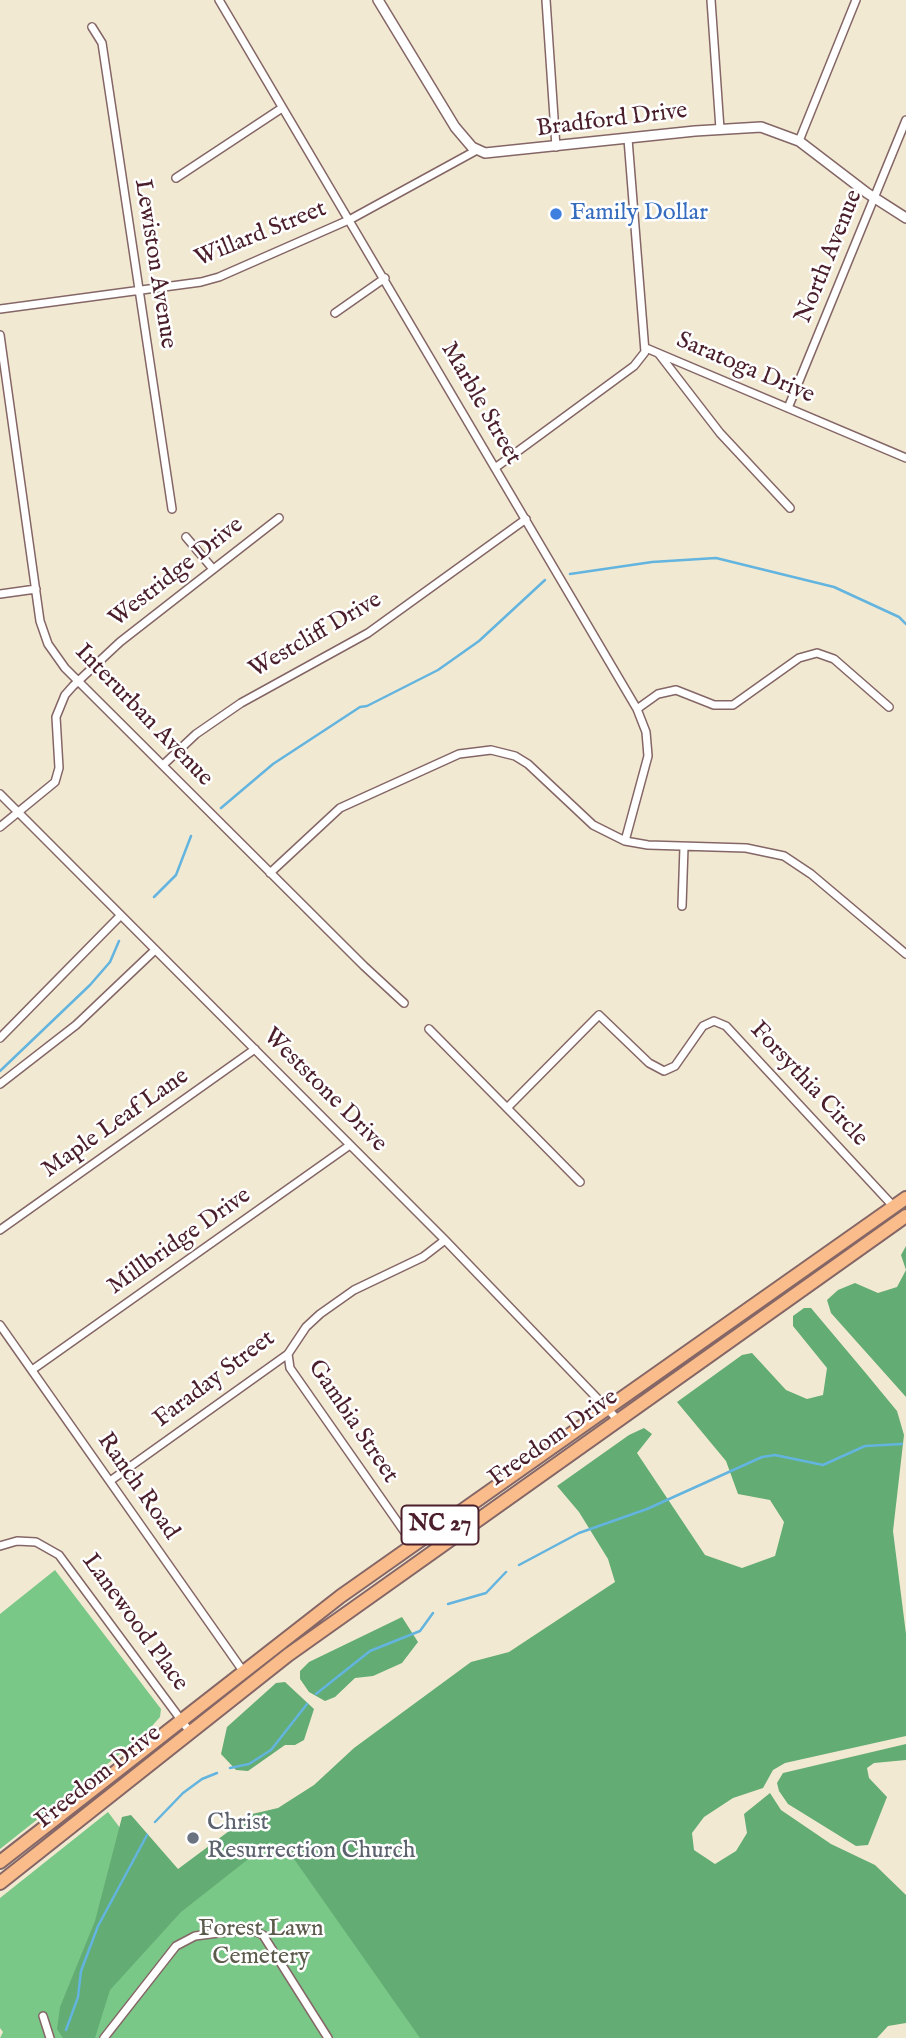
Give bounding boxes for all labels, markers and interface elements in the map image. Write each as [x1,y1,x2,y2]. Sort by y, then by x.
street label: Bradford Drive [535,97,689,145]
street label: Lewiston Avenue [126,177,182,351]
street label: North Avenue [790,186,870,328]
street label: Willard Street [191,196,331,274]
place label: Family Dollar [570,200,708,228]
marker: Family Dollar [548,206,564,222]
street label: Saratoga Drive [671,327,819,411]
street label: Marble Street [433,338,527,470]
street label: Westridge Drive [104,512,250,634]
street label: Westcliff Drive [245,587,387,685]
street label: Interurban Avenue [68,639,218,793]
street label: Forsythia Circle [743,1017,873,1153]
street label: Weststone Drive [256,1023,392,1159]
street label: Maple Leaf Lane [37,1063,195,1185]
street label: Millbridge Drive [103,1182,257,1302]
street label: Faraday Street [149,1325,281,1435]
street label: Gambia Street [300,1355,404,1489]
street label: Freedom Drive [484,1384,624,1494]
street label: Ranch Road [90,1428,184,1546]
road number: NC 27 [402,1506,478,1544]
street label: Lanewood Place [74,1549,194,1697]
street label: Freedom Drive [31,1720,167,1836]
place label: Christ Resurrection Church [207,1810,416,1866]
marker: Christ Resurrection Church [185,1830,201,1846]
park label: Forest Lawn Cemetery [198,1916,324,1972]

